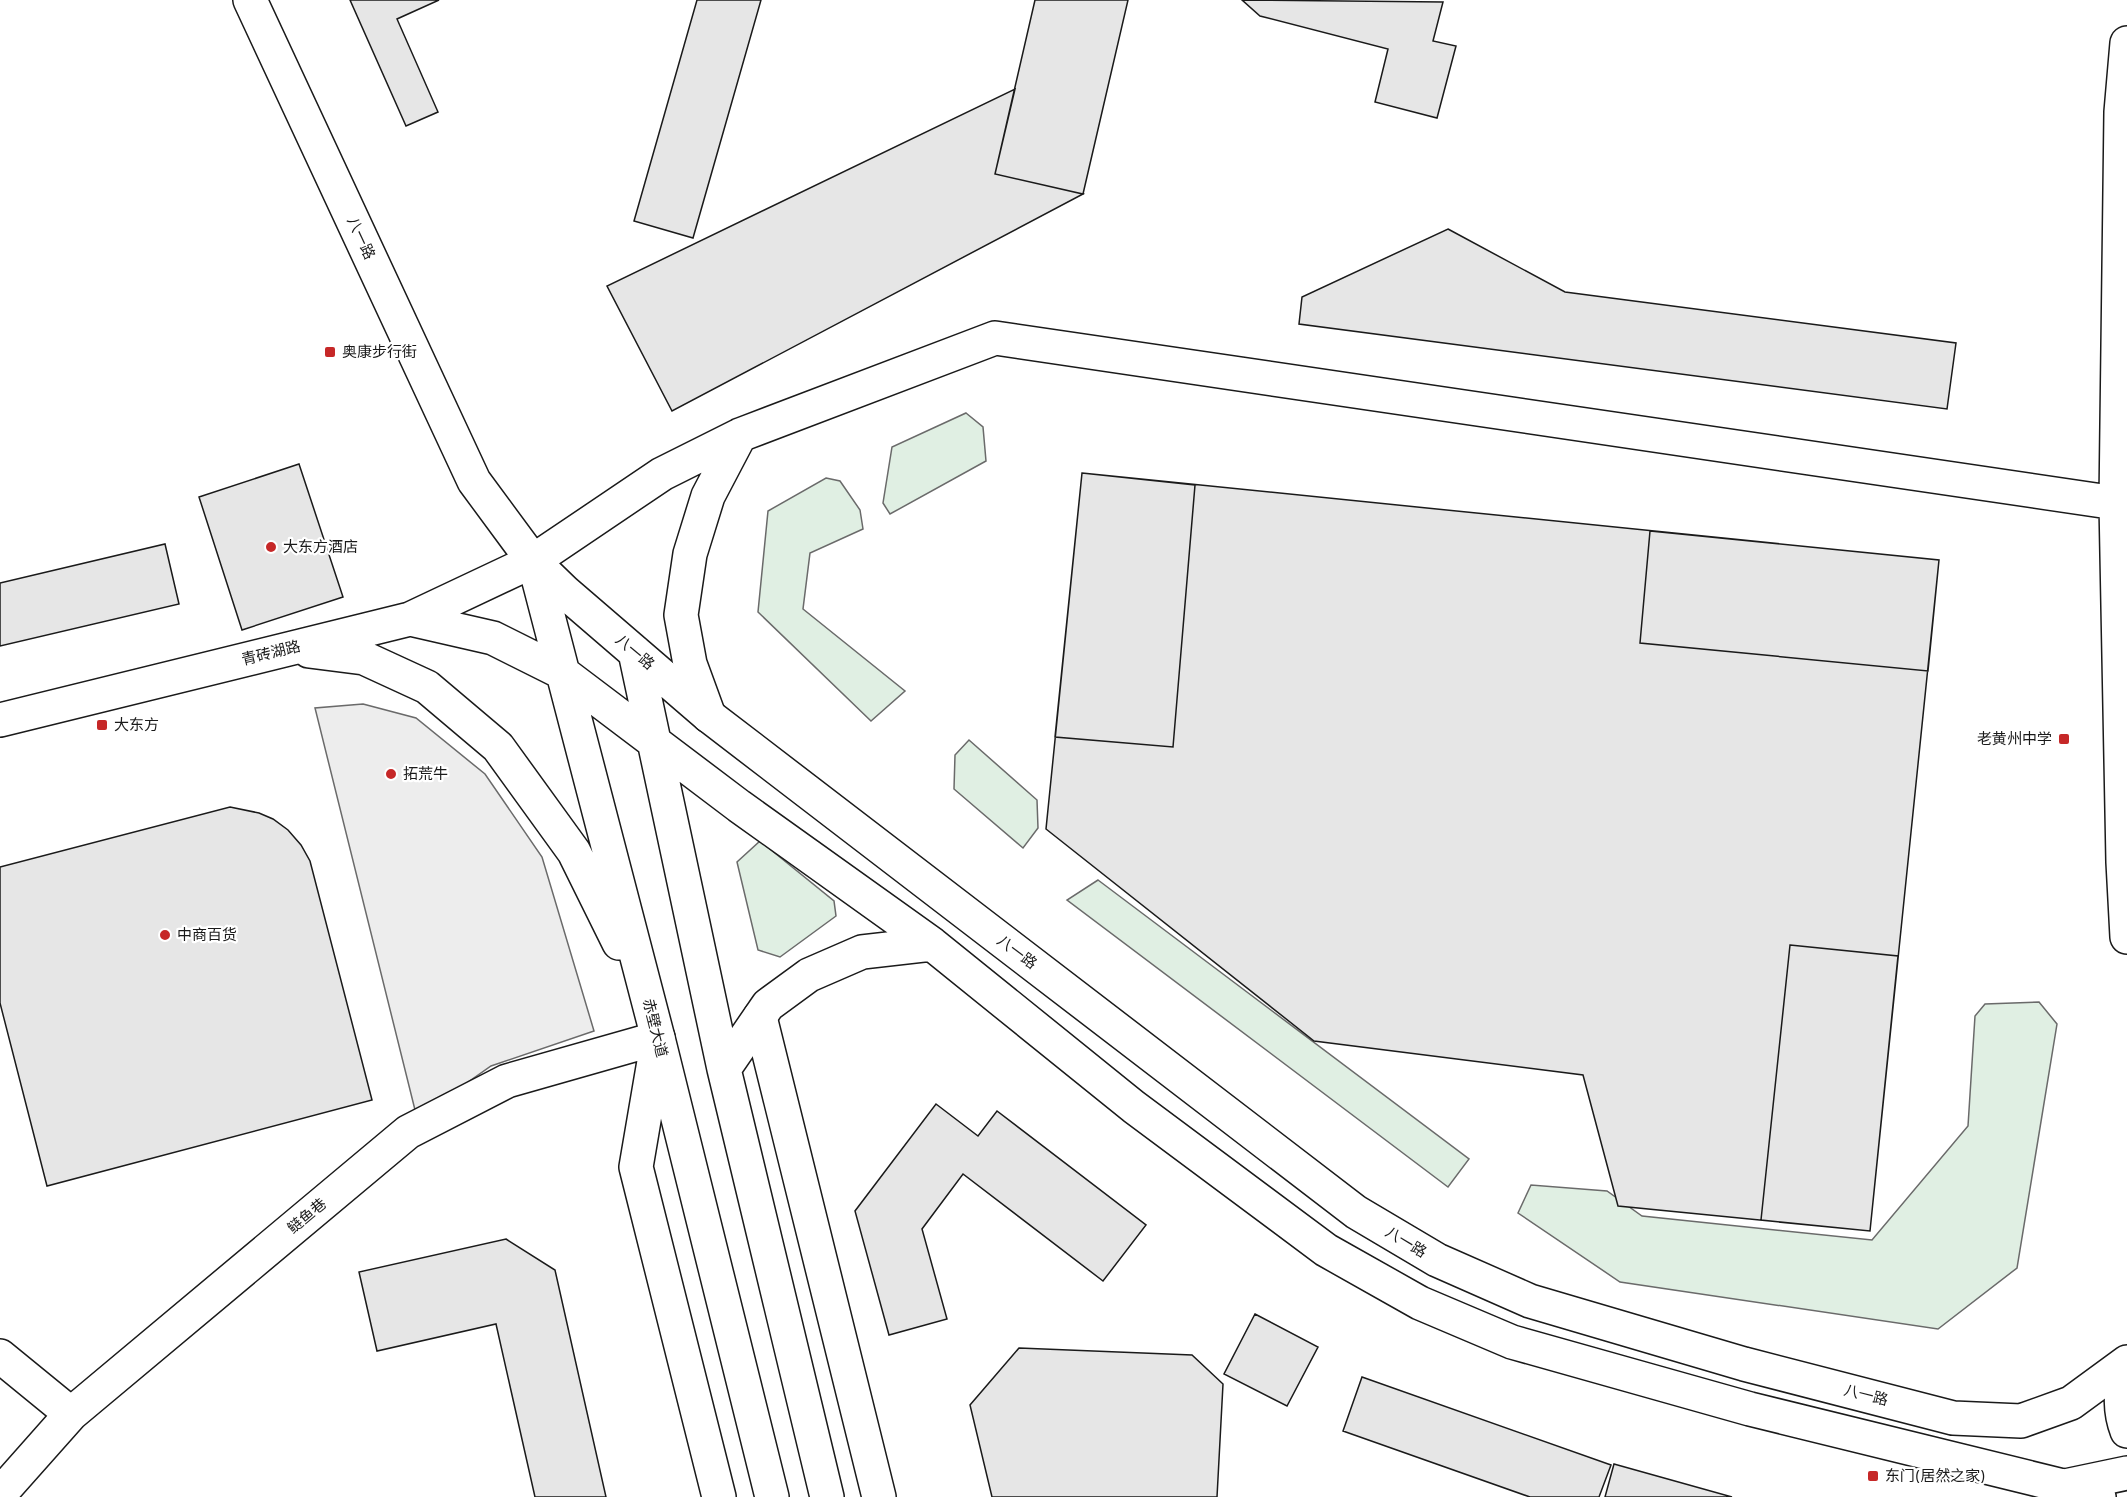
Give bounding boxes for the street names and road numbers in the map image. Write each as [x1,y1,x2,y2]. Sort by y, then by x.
street label: 八一路 [342,214,378,263]
street label: 八一路 [611,631,657,675]
street label: 青砖湖路 [240,638,303,671]
street label: 八一路 [992,932,1040,974]
street label: 赤壁大道 [637,997,670,1060]
street label: 鲢鱼巷 [285,1195,331,1239]
street label: 八一路 [1381,1224,1429,1263]
street label: 八一路 [1841,1382,1890,1411]

